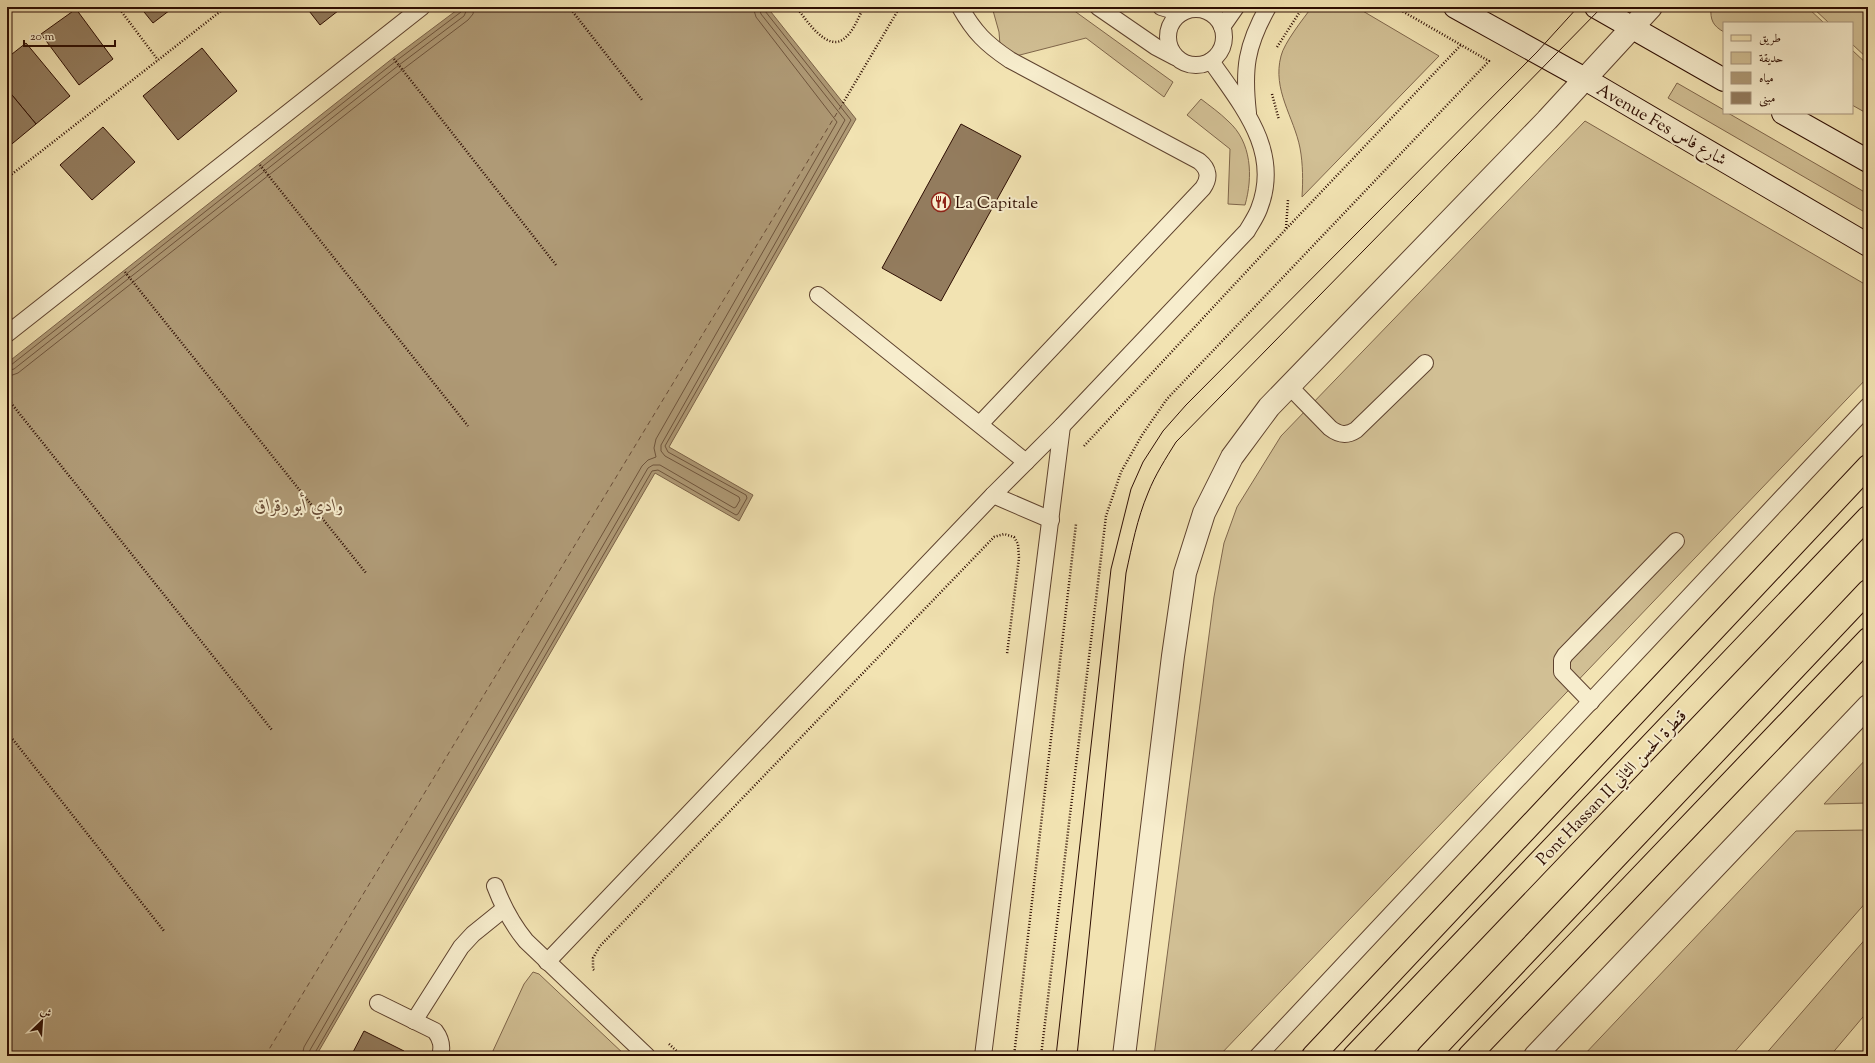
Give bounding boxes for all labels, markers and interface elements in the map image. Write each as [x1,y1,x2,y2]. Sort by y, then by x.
scale bar [24,22,115,48]
legend [1723,22,1853,114]
text: 20 m [30,28,55,46]
text: طريق [1759,30,1781,48]
text: حديقة [1759,50,1783,68]
text: مياه [1759,70,1774,88]
street label: Avenue Fes شارع فاس [1591,79,1731,173]
text: مبنى [1759,90,1775,108]
restaurant icon: La Capitale [930,191,952,213]
place label: La Capitale [955,192,1038,216]
water label: وادي أبو رقراق [254,492,344,520]
street label: Pont Hassan II قنطرة الحسن الثاني [1532,705,1694,872]
north arrow [22,1001,62,1041]
text: ش [37,1003,54,1022]

